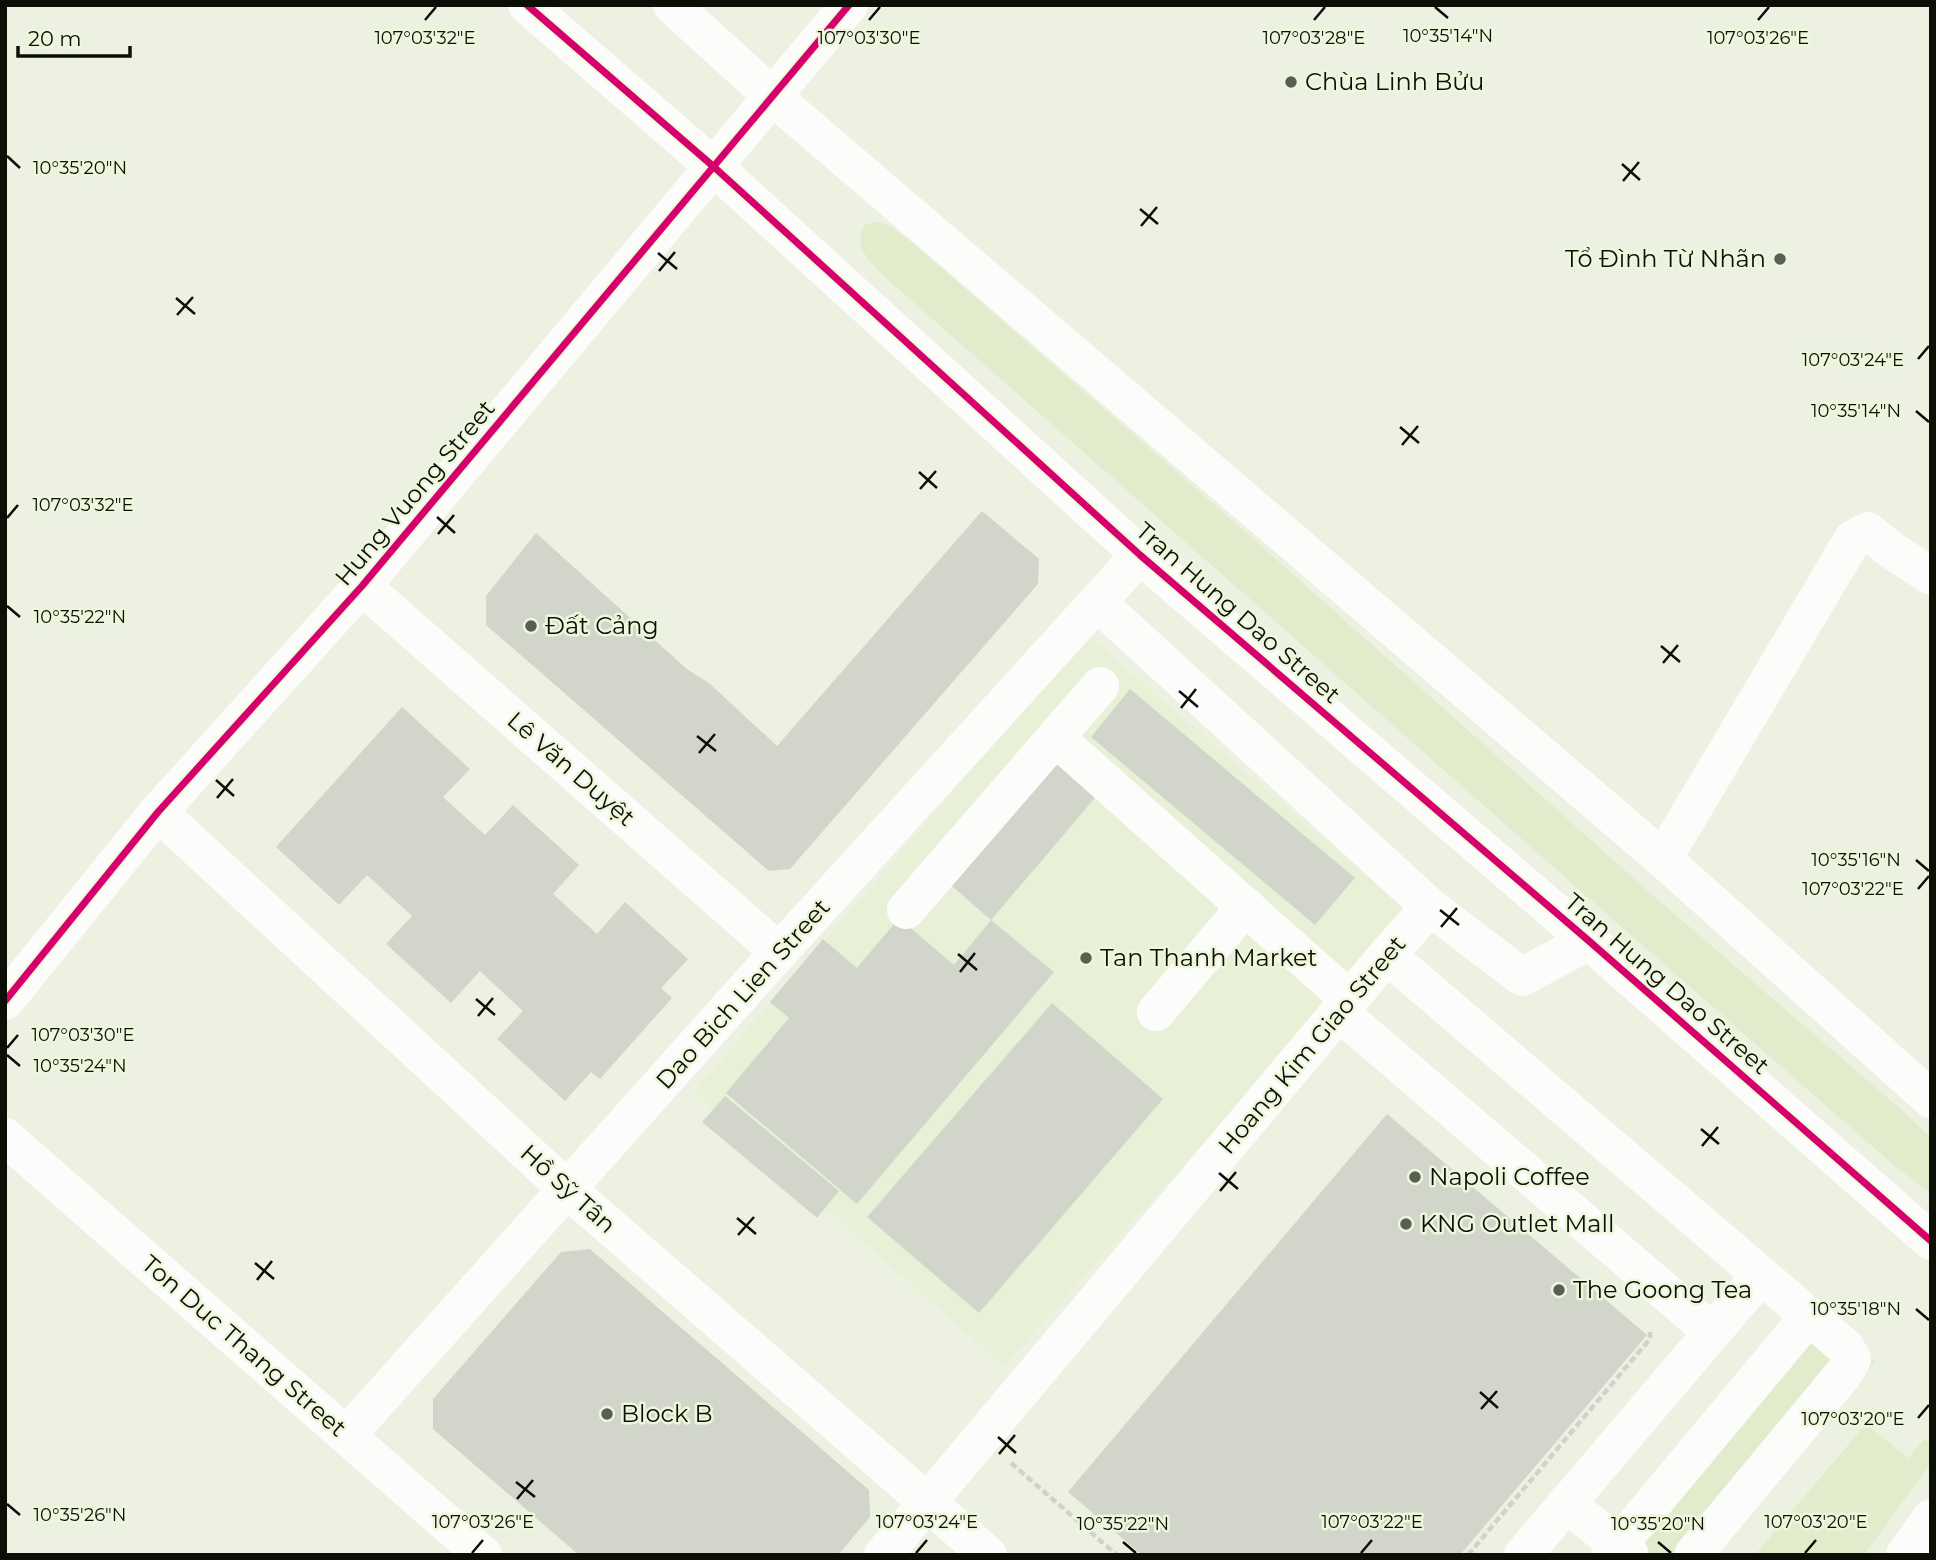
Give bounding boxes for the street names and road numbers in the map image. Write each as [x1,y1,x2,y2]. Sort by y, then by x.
street label: Hung Vuong Street [329,394,501,591]
street label: Tran Hung Dao Street [1130,516,1347,709]
street label: Lê Văn Duyệt [502,705,641,832]
street label: Tran Hung Dao Street [1559,887,1776,1080]
street label: Dao Bich Lien Street [650,892,836,1095]
street label: Hoang Kim Giao Street [1212,929,1412,1160]
street label: Hồ Sỹ Tân [515,1138,622,1239]
street label: Ton Duc Thang Street [136,1249,353,1442]

